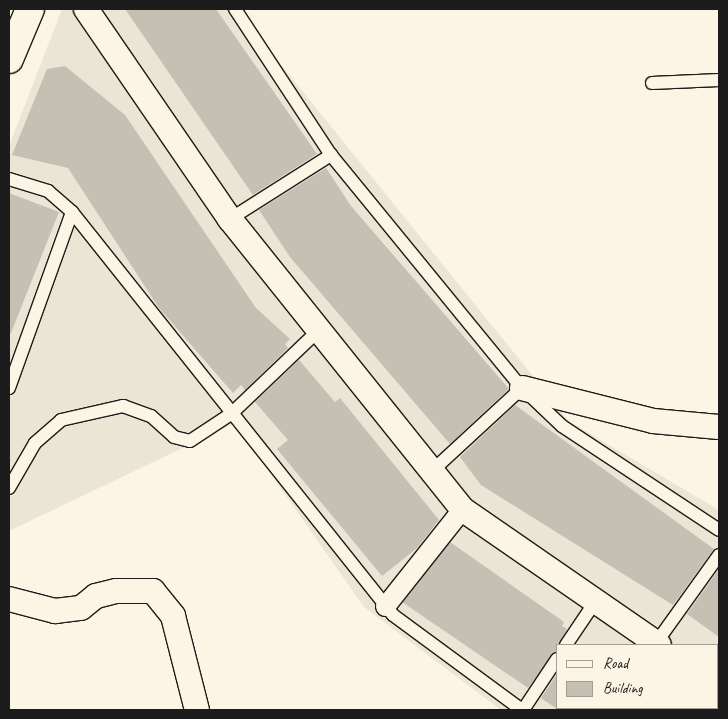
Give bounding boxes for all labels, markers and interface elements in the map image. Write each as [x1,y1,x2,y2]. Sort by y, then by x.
legend [556,644,718,709]
text: Road [603,654,628,673]
text: Building [603,679,642,698]

